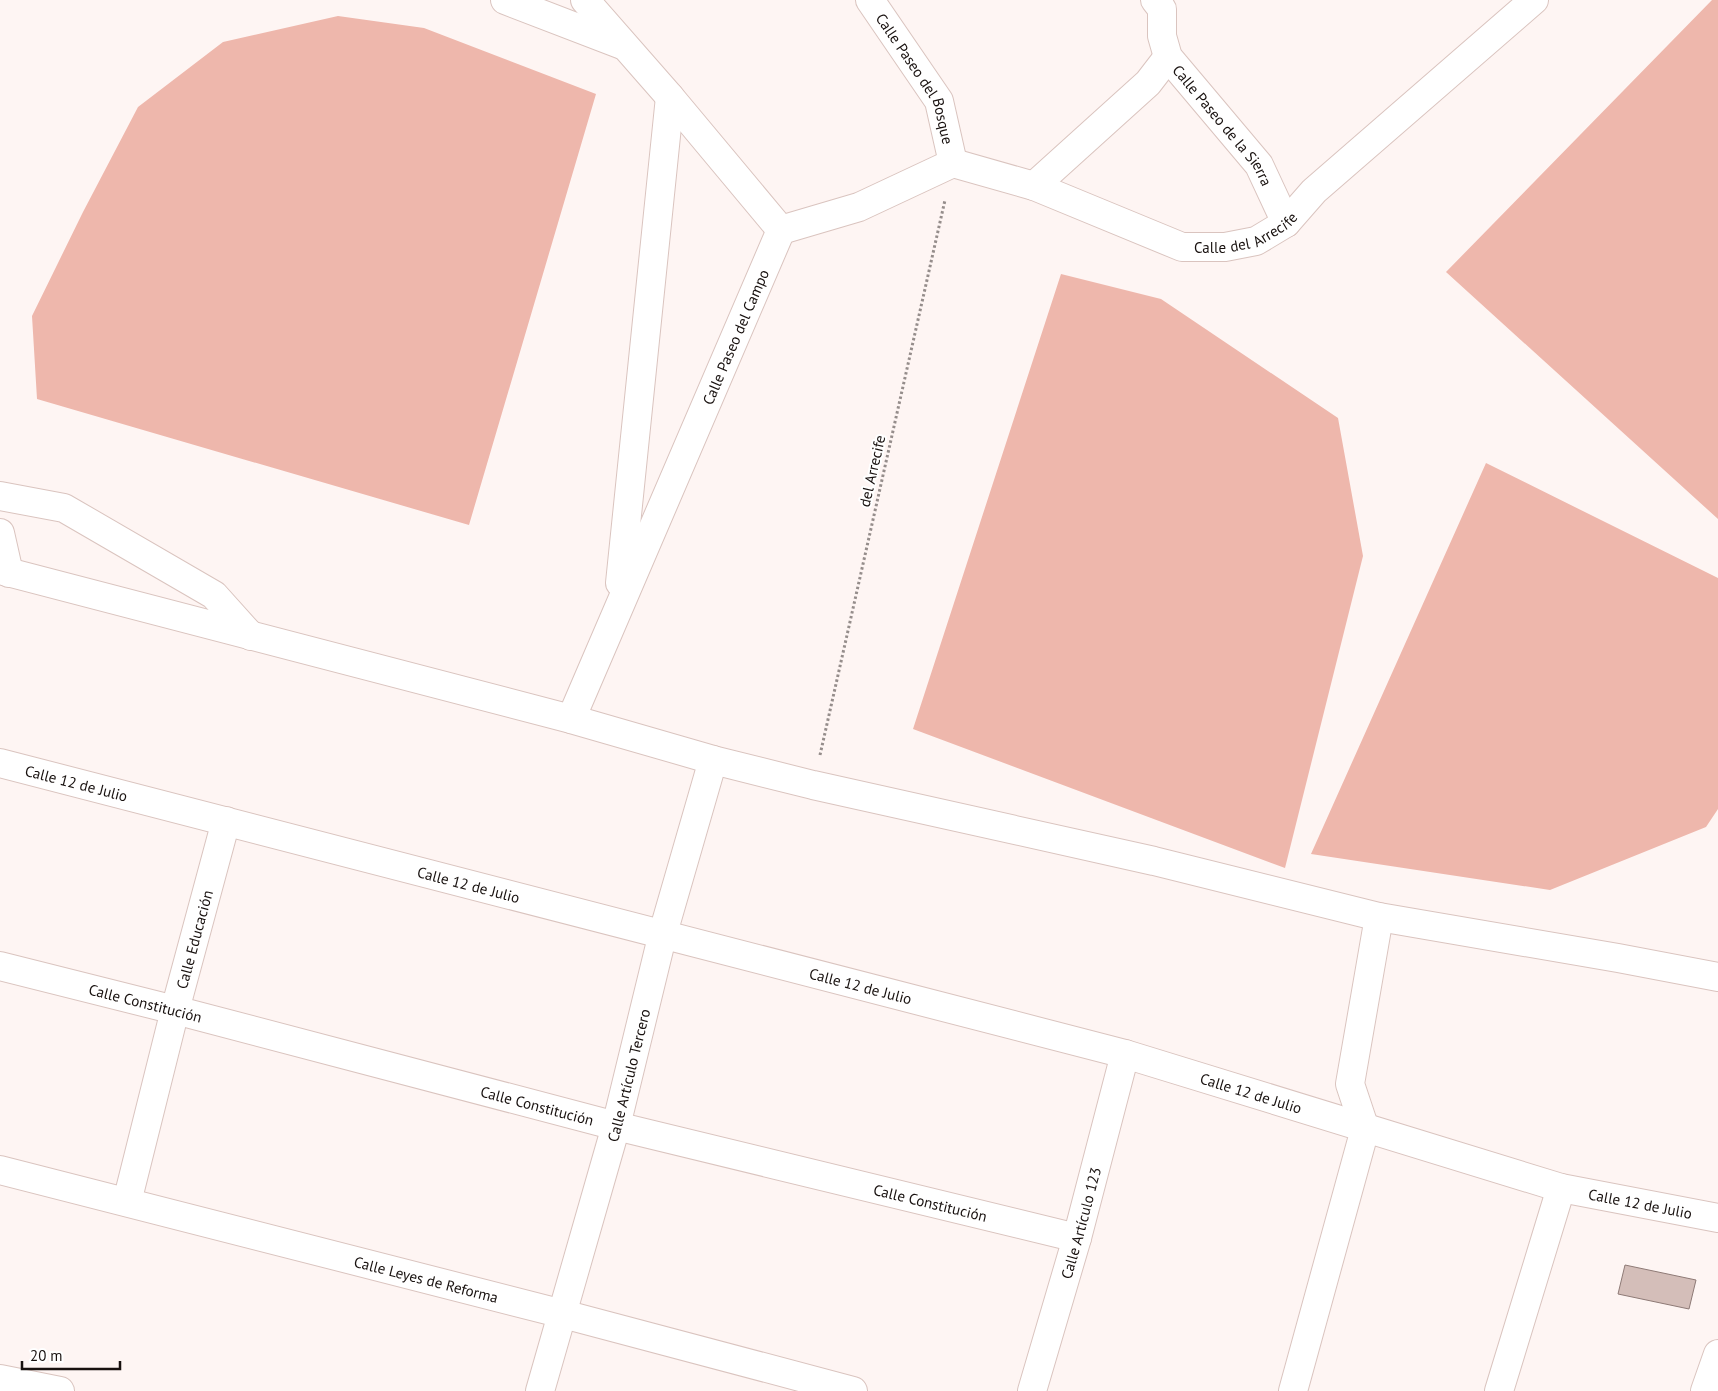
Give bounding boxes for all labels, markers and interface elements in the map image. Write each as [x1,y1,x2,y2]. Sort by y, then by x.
street label: Calle Paseo del Bosque [872,9,958,146]
street label: Calle Paseo de la Sierra [1169,61,1277,189]
street label: Calle del Arrecife [1194,208,1301,257]
street label: Calle Paseo del Campo [698,266,773,407]
street label: del Arrecife [855,433,889,509]
street label: Calle 12 de Julio [23,760,130,805]
street label: Calle 12 de Julio [415,862,522,907]
street label: Calle Educación [172,888,216,991]
street label: Calle 12 de Julio [807,963,914,1008]
street label: Calle Constitución [87,979,204,1026]
street label: Calle Artículo Tercero [602,1007,654,1144]
street label: Calle 12 de Julio [1198,1068,1304,1117]
street label: Calle Constitución [479,1081,596,1129]
street label: Calle Artículo 123 [1056,1165,1105,1281]
street label: Calle Constitución [872,1179,989,1225]
street label: Calle 12 de Julio [1587,1184,1694,1222]
street label: Calle Leyes de Reforma [352,1251,500,1307]
scale bar [22,1338,120,1370]
text: 20 m [30,1346,63,1365]

